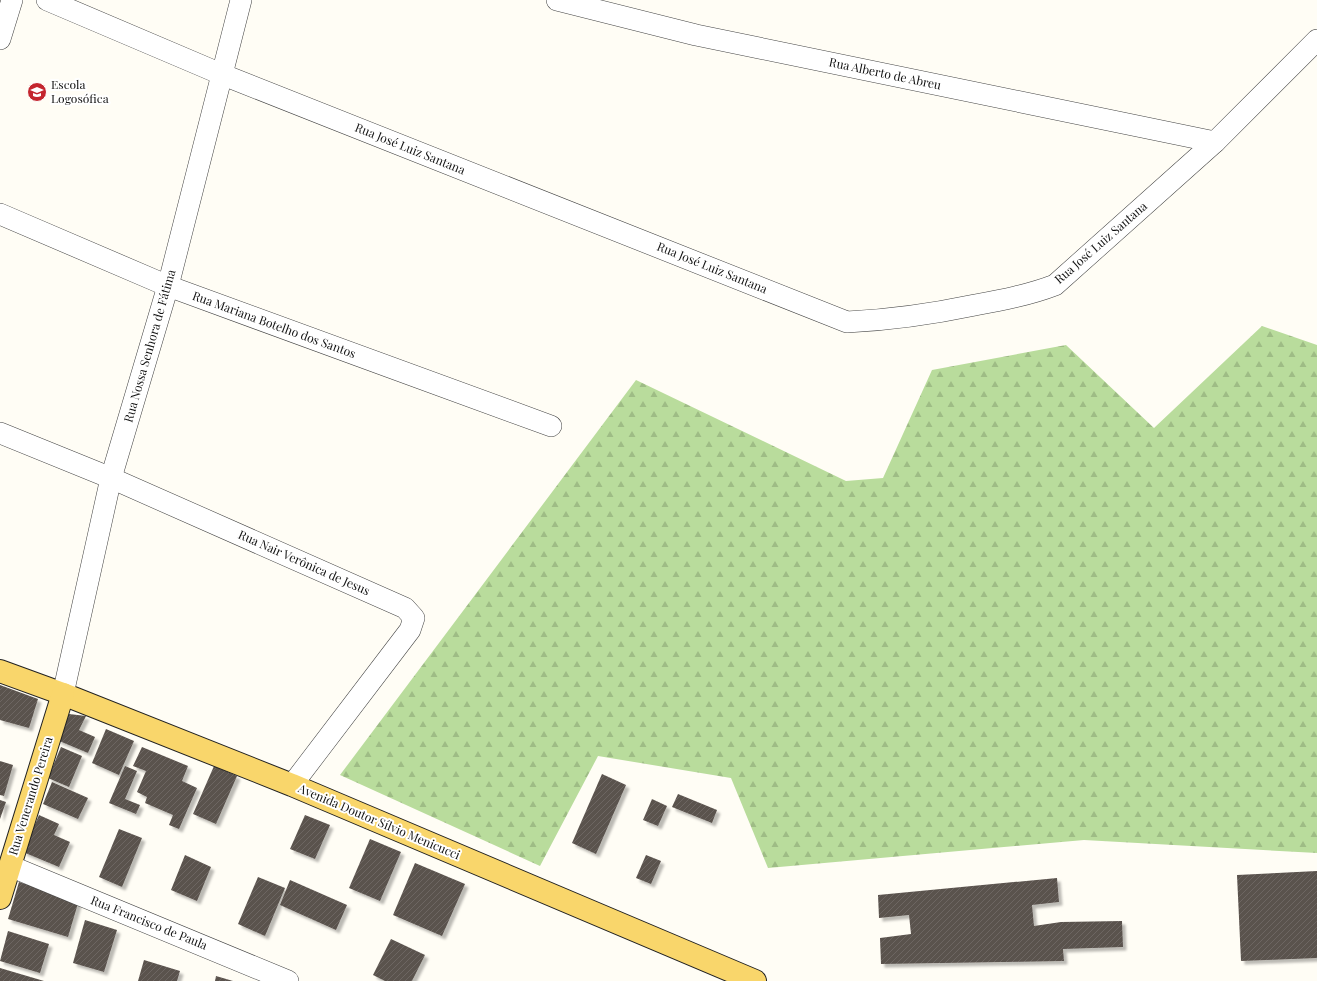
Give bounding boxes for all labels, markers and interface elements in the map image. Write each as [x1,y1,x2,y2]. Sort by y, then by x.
street label: Rua Alberto de Abreu [828,53,943,93]
place label: Escola Logosófica [51,76,109,106]
school or university icon: Escola Logosófica [26,81,48,103]
street label: Rua José Luiz Santana [353,119,468,178]
street label: Rua José Luiz Santana [1051,198,1150,287]
street label: Rua José Luiz Santana [655,238,770,297]
street label: Rua Nossa Senhora de Fátima [120,267,179,424]
street label: Rua Mariana Botelho dos Santos [190,287,358,361]
street label: Rua Nair Verônica de Jesus [236,526,373,598]
street label: Rua Venerando Pereira [4,734,56,857]
street label: Avenida Doutor Sílvio Menicucci [295,779,463,863]
street label: Rua Francisco de Paula [89,891,210,953]

